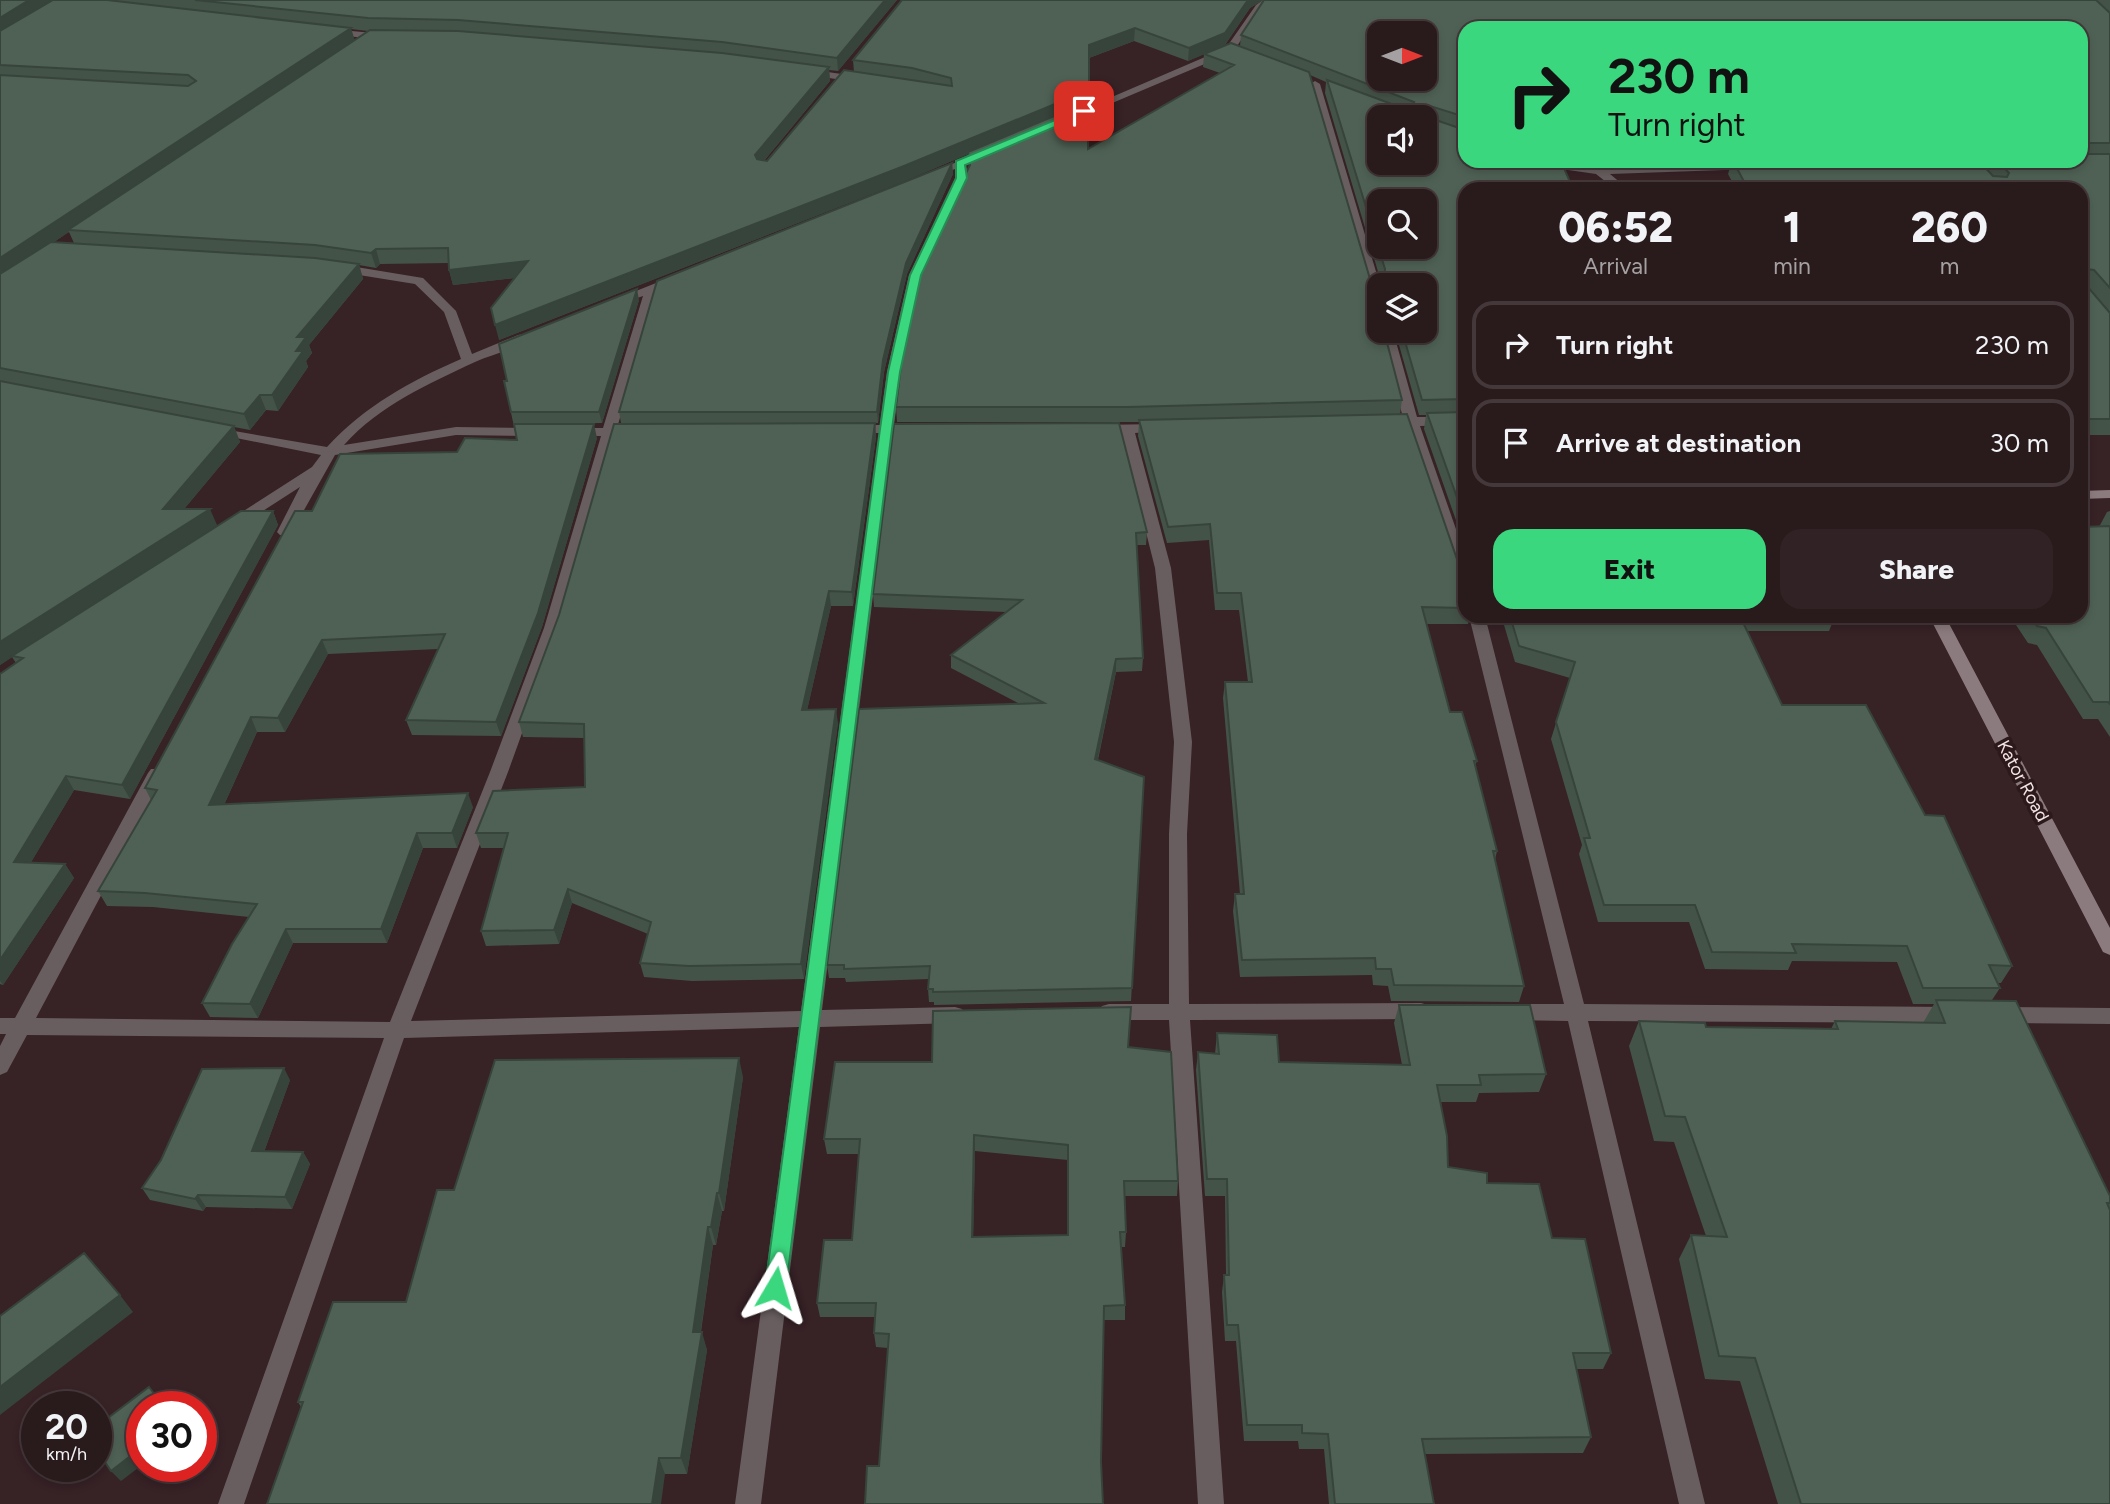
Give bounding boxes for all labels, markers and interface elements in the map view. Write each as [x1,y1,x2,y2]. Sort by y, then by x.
north arrow [1367,21,1437,91]
map controls [1367,21,1437,343]
text: 230 m [1608,46,1750,105]
icon: right [1493,49,1584,140]
pin [1054,81,1114,141]
icon: arrive [1065,92,1103,130]
button: sound [1367,105,1437,175]
text: Turn right [1608,106,1746,144]
button: search [1367,189,1437,259]
text: 06:52 [1558,202,1673,253]
text: 1 [1783,202,1801,253]
text: 260 [1911,202,1988,253]
text: Arrival [1583,252,1648,280]
text: min [1773,252,1811,280]
text: m [1940,252,1959,280]
button: layers [1367,273,1437,343]
icon: right [1497,326,1535,364]
text: Turn right [1556,329,1673,361]
text: 230 m [1975,329,2049,361]
icon: arrive [1497,424,1535,462]
text: Arrive at destination [1556,427,1801,459]
text: 30 m [1990,427,2049,459]
button: Exit [1493,529,1766,609]
button: Share [1780,529,2053,609]
street label: Kator Road [1992,736,2054,826]
position arrow [738,1251,812,1325]
speed limit sign: 30 [126,1391,217,1482]
text: 20 [45,1406,88,1448]
text: km/h [46,1443,87,1465]

